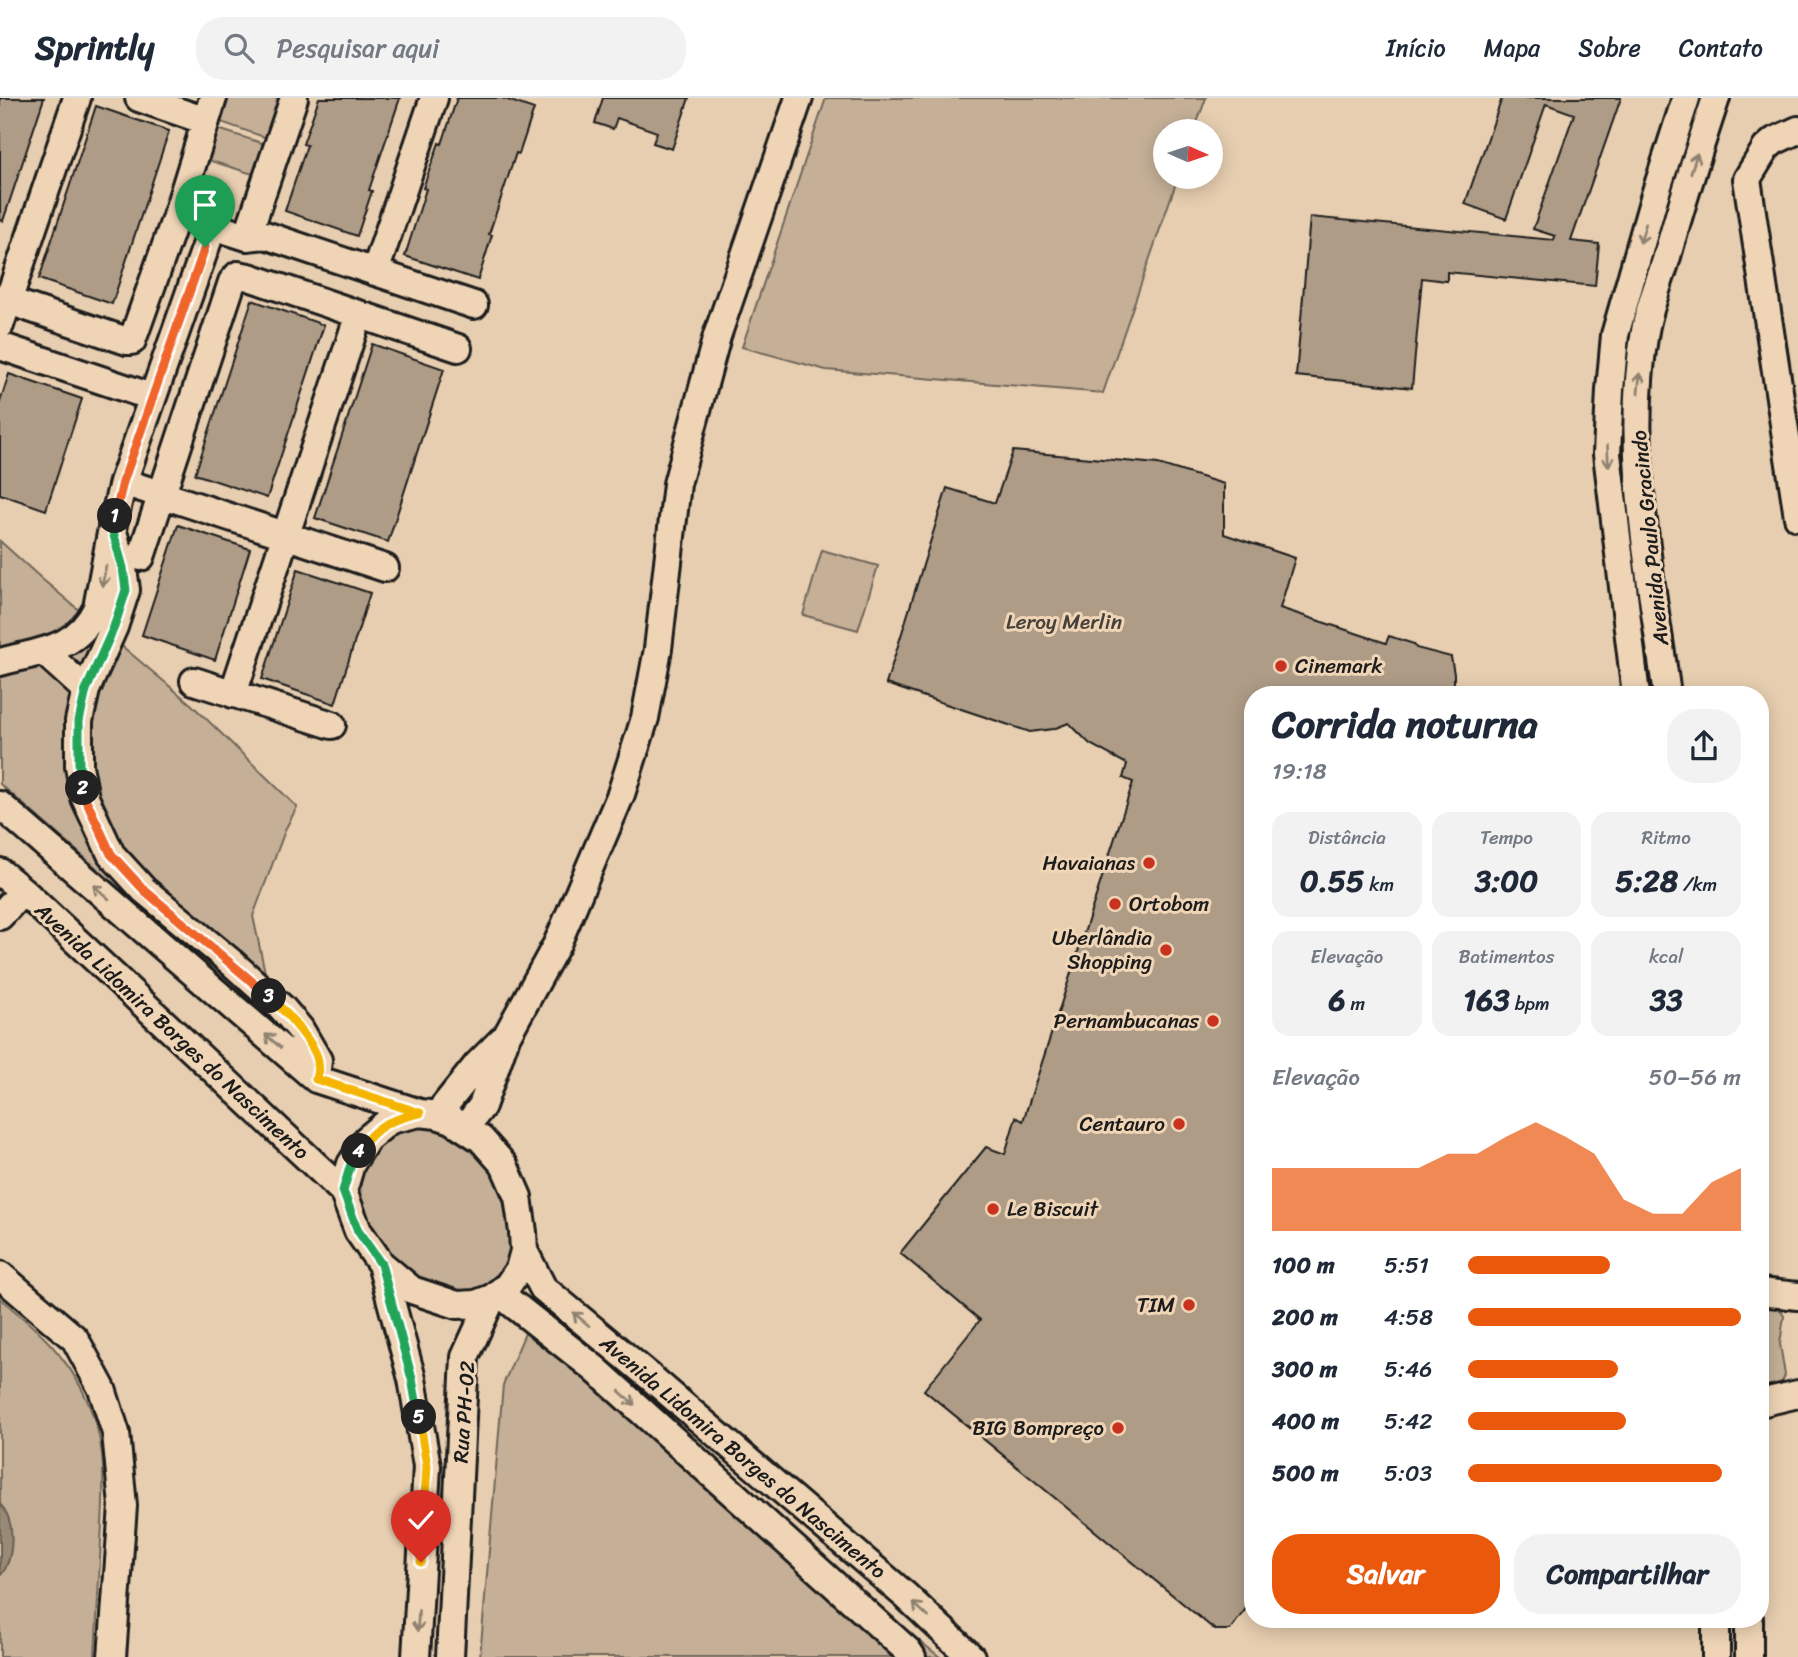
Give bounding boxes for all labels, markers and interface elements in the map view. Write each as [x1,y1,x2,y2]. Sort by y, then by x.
search box [196,17,686,80]
text: Sprintly [35,19,154,77]
text: Pesquisar aqui [276,25,439,71]
text: Início [1386,27,1446,69]
text: Mapa [1484,27,1540,69]
text: Sobre [1578,27,1641,69]
text: Contato [1679,27,1763,69]
icon: search [220,29,258,67]
north arrow [1153,119,1223,189]
map controls [1153,119,1223,189]
one-way arrow [1689,153,1701,175]
pin [175,175,235,247]
icon: arrive [186,186,224,224]
one-way arrow [1636,222,1649,244]
one-way arrow [1633,373,1646,395]
street label: Avenida Paulo Gracindo [1620,429,1680,648]
one-way arrow [1602,445,1615,468]
pin: 1 [97,498,132,534]
text: 1 [110,499,119,532]
one-way arrow [96,564,110,587]
park label: Leroy Merlin [1006,603,1122,641]
place label: Cinemark [1295,647,1383,685]
marker: Cinemark [1273,658,1289,674]
text: Corrida noturna [1272,691,1538,758]
button: share [1667,709,1741,783]
text: 19:18 [1272,751,1327,792]
pin: 2 [66,770,100,806]
text: 2 [77,771,88,804]
text: Distância [1308,821,1386,854]
text: Tempo [1480,821,1533,854]
text: Ritmo [1642,821,1691,854]
place label: Havaianas [1042,844,1135,882]
text: 0.55 [1300,854,1364,908]
text: 3:00 [1475,854,1538,908]
text: 5:28 [1615,854,1678,908]
marker: Havaianas [1141,855,1157,871]
text: km [1364,868,1394,901]
text: /km [1678,868,1717,901]
one-way arrow [92,884,110,900]
place label: Ortobom [1129,885,1209,923]
street label: Avenida Lidomira Borges do Nascimento [25,892,319,1170]
marker: Ortobom [1107,896,1123,912]
place label: Uberlândia Shopping [1052,919,1152,981]
text: Elevação [1311,940,1383,973]
text: Batimentos [1459,940,1554,973]
text: kcal [1649,940,1683,973]
marker: Uberlândia Shopping [1158,942,1174,958]
text: 6 [1329,973,1346,1027]
text: 163 [1463,973,1510,1027]
text: 33 [1650,973,1683,1027]
pin: 3 [252,978,286,1014]
text: 3 [263,979,274,1012]
text: m [1346,987,1365,1020]
text: bpm [1510,987,1550,1020]
place label: Pernambucanas [1053,1002,1199,1040]
marker: Pernambucanas [1205,1013,1221,1029]
one-way arrow [264,1033,282,1049]
text: Elevação [1272,1057,1360,1098]
text: 50–56 m [1649,1057,1741,1098]
place label: Centauro [1080,1105,1165,1143]
marker: Centauro [1171,1116,1187,1132]
pin: 4 [342,1134,376,1168]
text: 4 [353,1134,364,1167]
place label: Le Biscuit [1007,1190,1099,1228]
marker: Le Biscuit [985,1201,1001,1217]
text: 100 m [1272,1245,1335,1286]
text: 5:51 [1384,1245,1429,1286]
place label: TIM [1137,1286,1175,1324]
marker: TIM [1181,1297,1197,1313]
text: 200 m [1272,1297,1338,1338]
text: 4:58 [1384,1297,1433,1338]
one-way arrow [572,1311,590,1327]
street label: Avenida Lidomira Borges do Nascimento [590,1324,895,1589]
text: 300 m [1272,1349,1337,1390]
text: 5:46 [1384,1349,1432,1390]
street label: Rua PH-02 [441,1360,487,1464]
one-way arrow [618,1390,636,1406]
pin: 5 [402,1400,436,1434]
text: 5 [413,1400,424,1433]
text: 400 m [1272,1401,1339,1442]
text: 5:42 [1384,1401,1433,1442]
place label: BIG Bompreço [972,1409,1104,1447]
marker: BIG Bompreço [1110,1420,1126,1436]
text: 500 m [1272,1453,1339,1494]
text: 5:03 [1384,1453,1432,1494]
pin [391,1490,451,1562]
icon: check [402,1501,440,1539]
button: Salvar [1272,1534,1500,1614]
button: Compartilhar [1514,1534,1741,1614]
one-way arrow [913,1602,930,1619]
one-way arrow [411,1609,424,1632]

